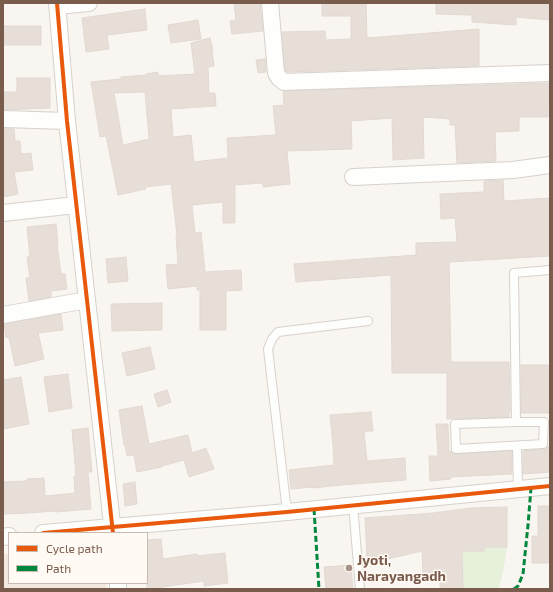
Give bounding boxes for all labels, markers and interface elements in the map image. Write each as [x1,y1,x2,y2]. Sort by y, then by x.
legend [8,532,148,584]
text: Cycle path [46,541,103,555]
place label: Jyoti, Narayangadh [357,552,446,584]
text: Path [46,561,71,575]
marker: Jyoti, Narayangadh [344,563,354,573]

